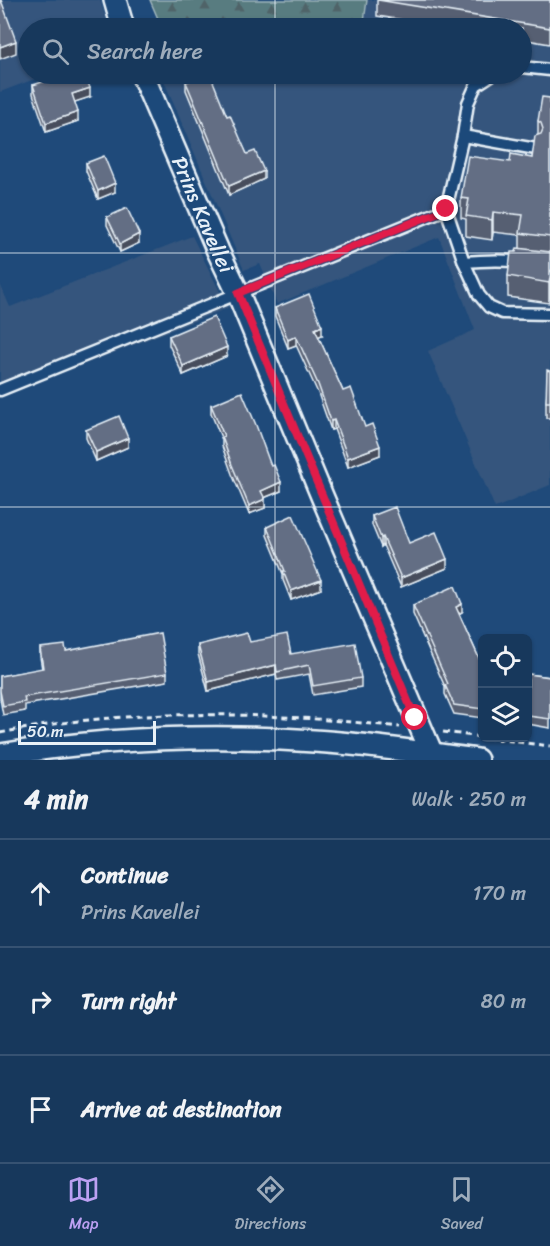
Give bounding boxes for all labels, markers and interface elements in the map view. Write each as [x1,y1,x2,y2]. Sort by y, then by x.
search box [18,18,532,84]
text: Search here [87,32,203,71]
icon: search [39,35,72,68]
street label: Prins Kavellei [160,150,245,281]
route end [432,195,458,221]
map controls [478,634,532,742]
button: locate [478,634,532,688]
button: layers [478,688,532,742]
route start [401,704,427,730]
text: 50 m [27,717,63,746]
scale bar [18,718,156,746]
text: 4 min [24,776,88,822]
text: Walk · 250 m [412,782,526,817]
text: Continue [81,856,169,895]
text: 170 m [473,876,526,911]
icon: ahead [24,877,57,910]
text: Prins Kavellei [81,895,199,930]
text: Turn right [81,982,176,1021]
text: 80 m [481,984,526,1019]
icon: right [24,985,57,1018]
text: Arrive at destination [81,1090,282,1129]
icon: arrive [24,1093,57,1126]
tab: Map [67,1173,100,1238]
tab: Directions [235,1173,306,1238]
tab: Saved [441,1173,483,1238]

